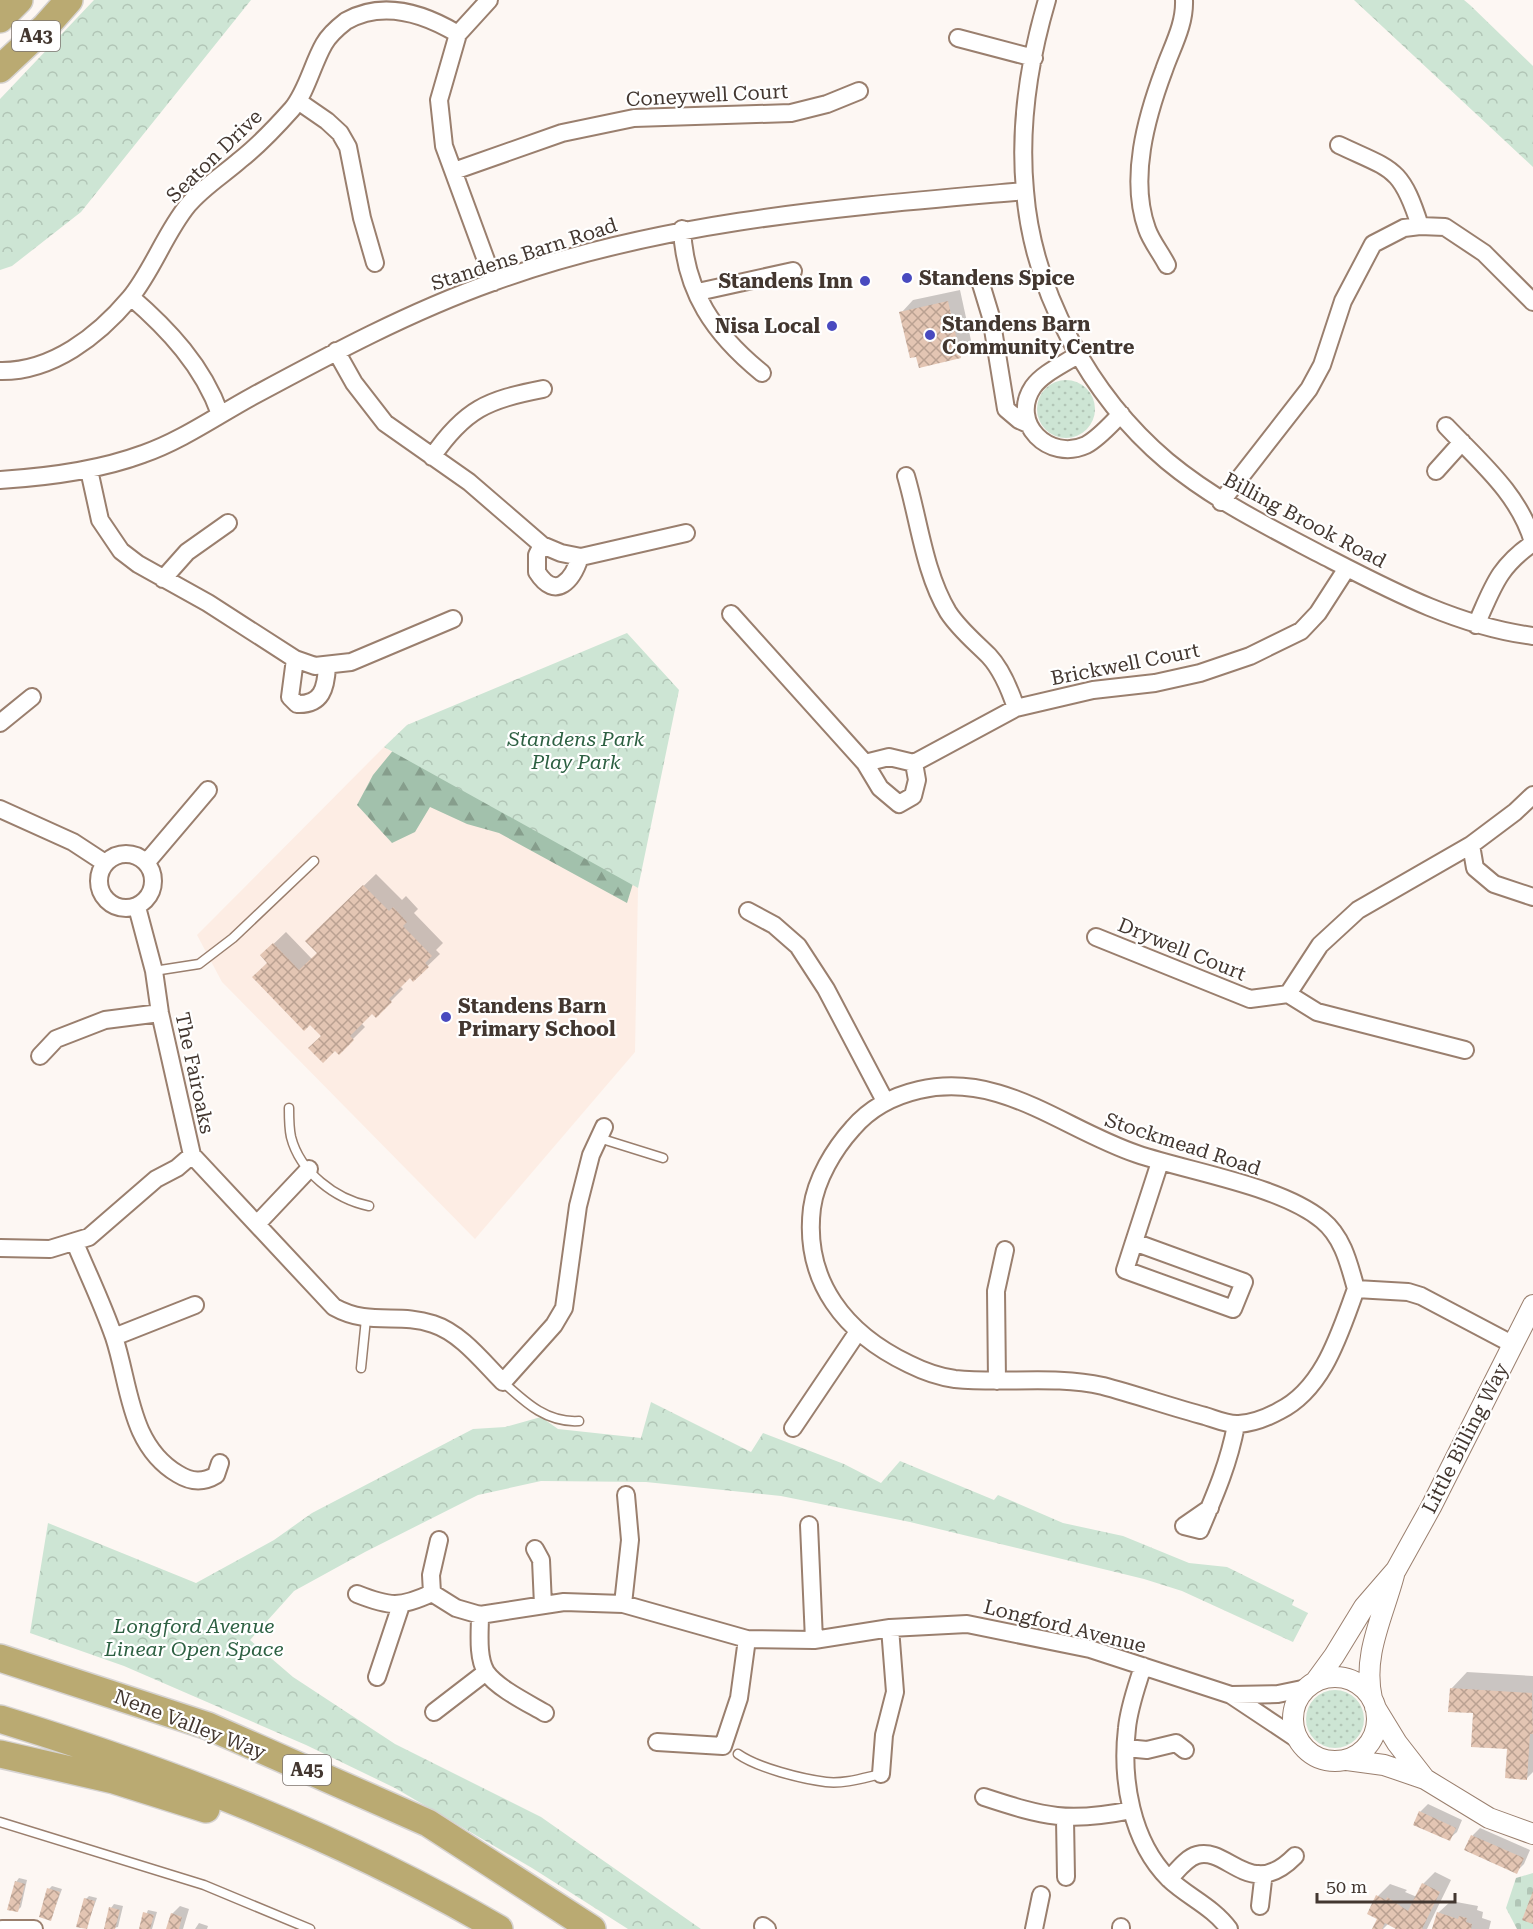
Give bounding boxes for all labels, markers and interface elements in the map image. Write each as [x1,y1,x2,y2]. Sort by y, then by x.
road number: A43 [12,21,60,51]
street label: Coneywell Court [625,79,789,111]
street label: Seaton Drive [161,104,267,208]
street label: Standens Barn Road [428,213,620,295]
place label: Standens Spice [919,266,1075,290]
place label: Standens Inn [718,269,854,293]
marker: Standens Spice [900,271,914,285]
marker: Standens Inn [858,274,872,288]
place label: Standens Barn Community Centre [942,312,1135,359]
place label: Nisa Local [715,314,820,338]
marker: Nisa Local [825,319,839,333]
marker: Standens Barn Community Centre [923,328,937,342]
street label: Billing Brook Road [1220,467,1391,573]
street label: Brickwell Court [1049,638,1202,690]
park label: Standens Park Play Park [507,727,645,774]
street label: Drywell Court [1114,912,1250,986]
place label: Standens Barn Primary School [458,994,616,1041]
street label: The Fairoaks [170,1010,220,1136]
marker: Standens Barn Primary School [439,1010,453,1024]
street label: Stockmead Road [1102,1107,1264,1181]
street label: Little Billing Way [1417,1359,1513,1517]
street label: Longford Avenue [981,1594,1149,1658]
park label: Longford Avenue Linear Open Space [103,1614,284,1661]
street label: Nene Valley Way [111,1684,270,1764]
road number: A45 [283,1755,331,1785]
scale bar [1317,1866,1455,1904]
text: 50 m [1326,1876,1367,1897]

